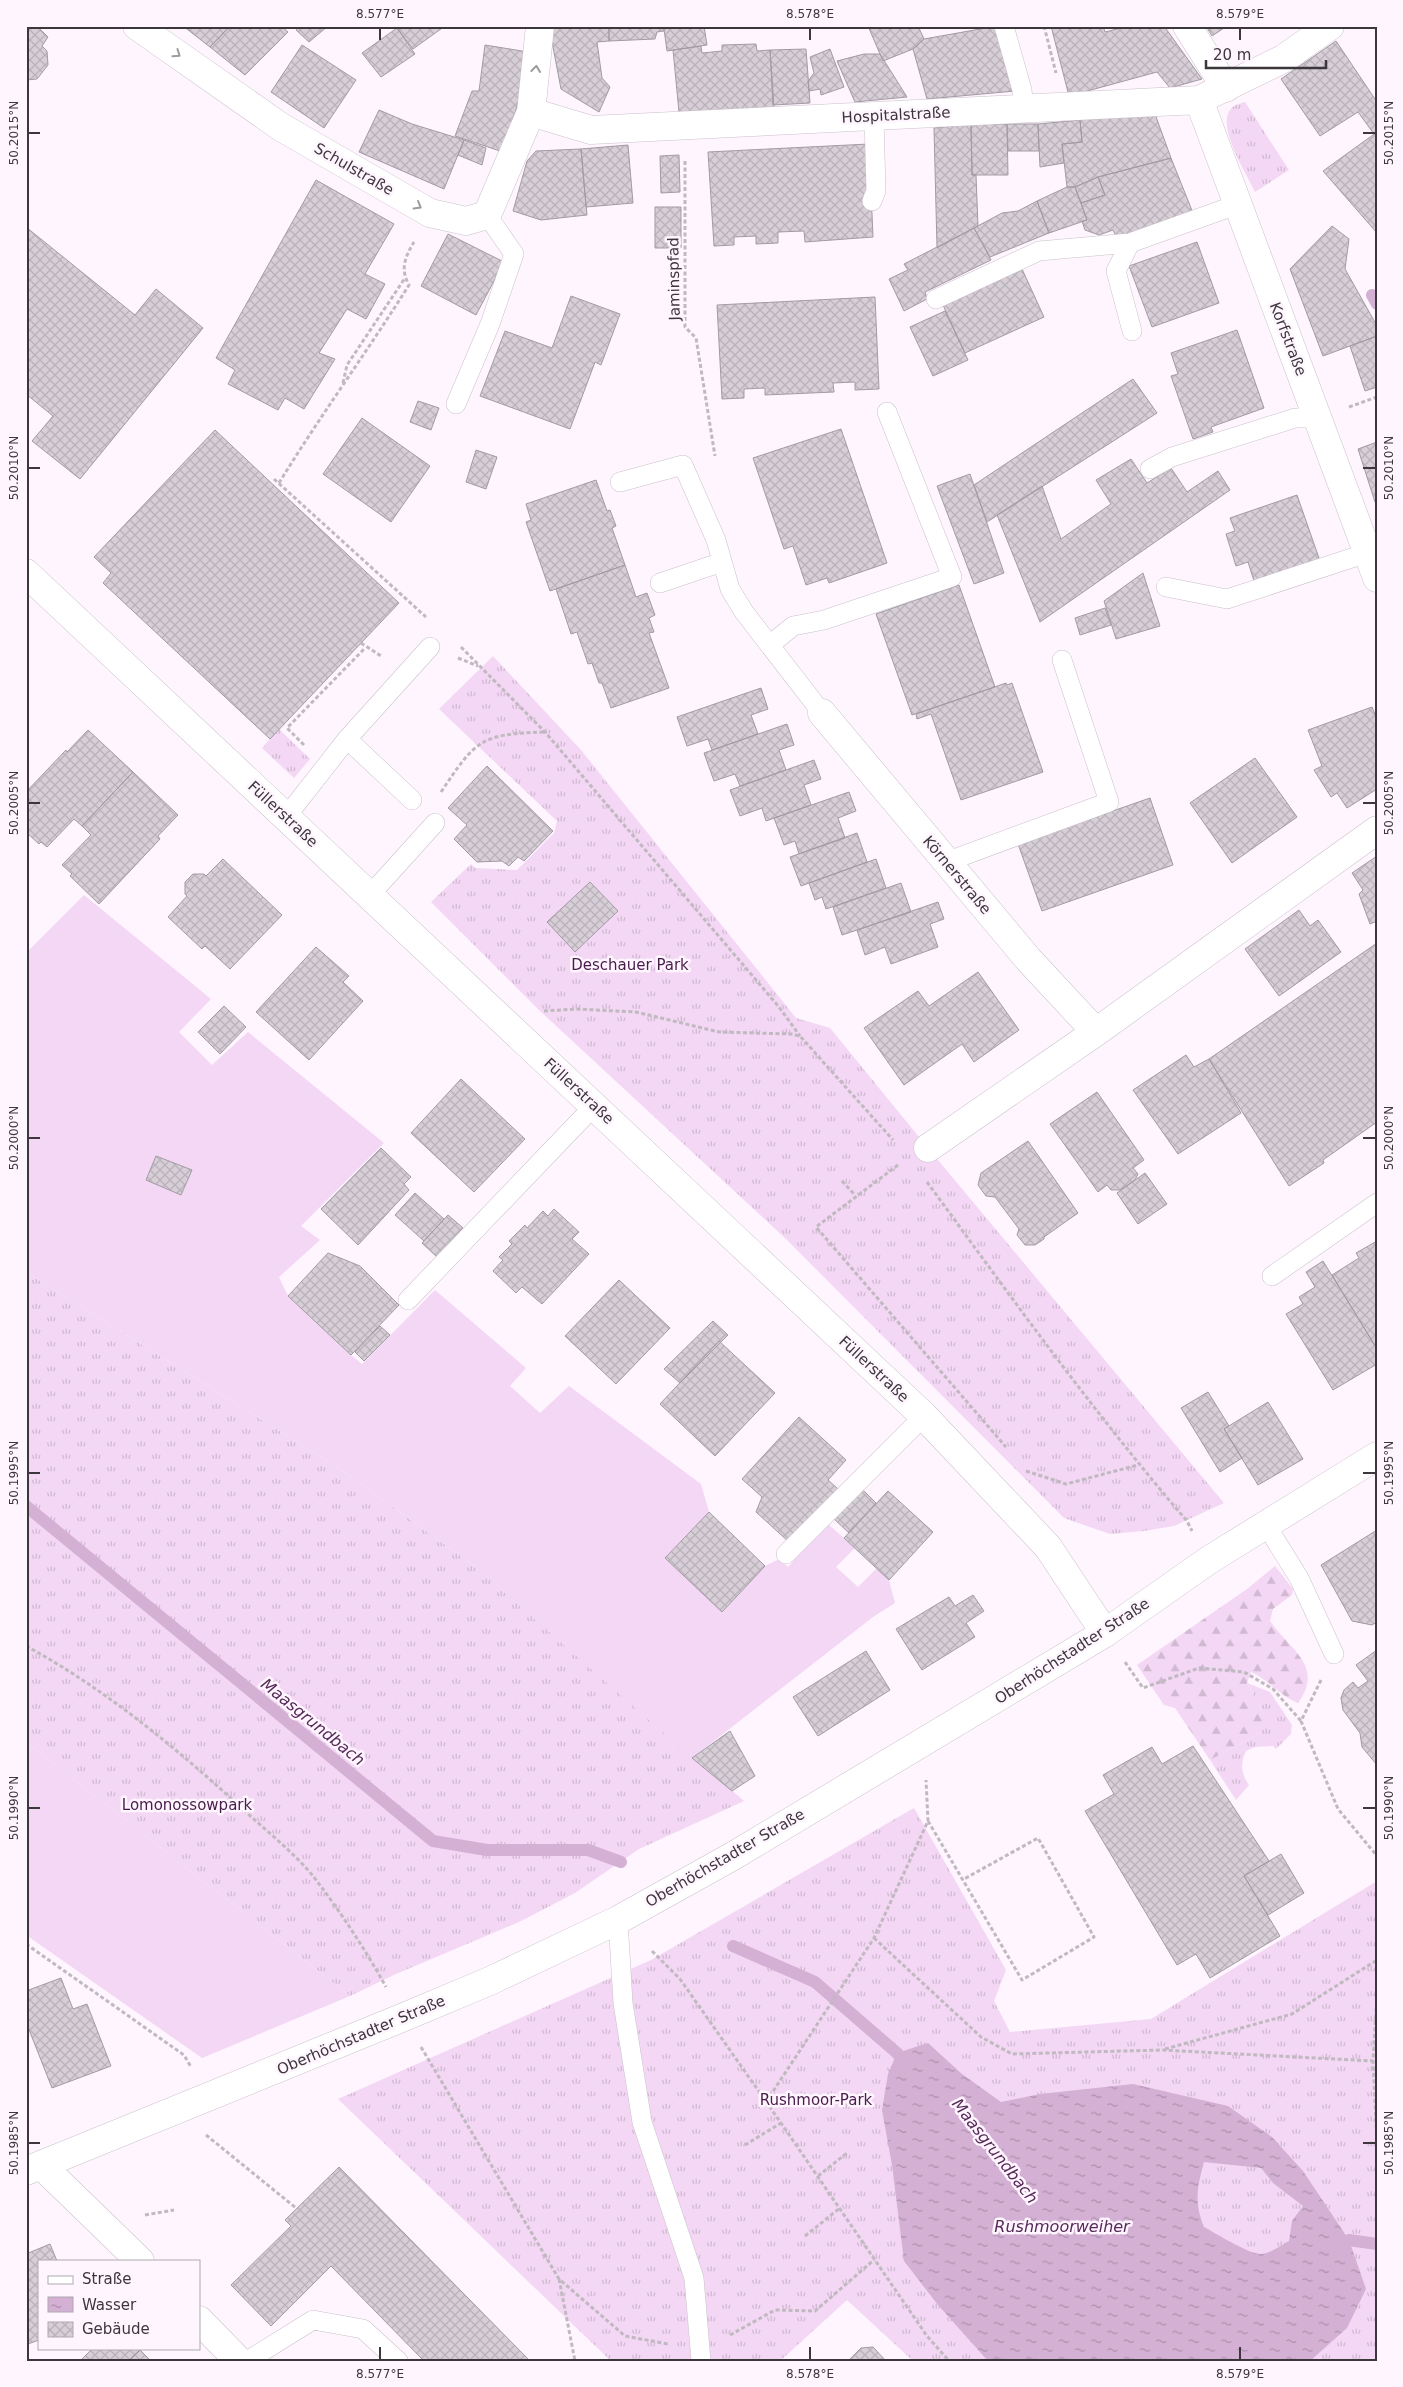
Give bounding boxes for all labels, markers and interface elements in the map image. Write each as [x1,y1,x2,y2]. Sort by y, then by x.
text: 8.577°E [356,7,404,21]
text: 8.578°E [786,7,834,21]
text: 8.579°E [1216,7,1264,21]
scale bar [1206,38,1326,70]
text: 20 m [1213,46,1251,64]
one-way arrow [171,48,181,57]
one-way arrow [530,65,541,73]
text: 50.2015°N [7,101,21,165]
text: 50.2015°N [1382,101,1396,165]
street label: Hospitalstraße [841,103,951,127]
street label: Schulstraße [311,139,397,199]
one-way arrow [412,200,421,210]
street label: Jaminspfad [664,237,684,322]
street label: Korfstraße [1266,300,1310,378]
text: 50.2010°N [7,436,21,500]
text: 50.2010°N [1382,436,1396,500]
text: 50.2005°N [7,771,21,835]
text: 50.2005°N [1382,771,1396,835]
street label: Füllerstraße [244,777,322,851]
street label: Körnerstraße [919,832,995,918]
park label: Deschauer Park [571,956,689,974]
street label: Füllerstraße [540,1054,618,1128]
text: 50.2000°N [7,1106,21,1170]
text: 50.2000°N [1382,1106,1396,1170]
street label: Füllerstraße [835,1332,913,1406]
text: 50.1995°N [7,1441,21,1505]
text: 50.1995°N [1382,1441,1396,1505]
street label: Oberhöchstadter Straße [991,1594,1153,1708]
water label: Maasgrundbach [257,1674,369,1770]
text: 50.1990°N [7,1776,21,1840]
text: 50.1990°N [1382,1776,1396,1840]
park label: Lomonossowpark [122,1796,253,1814]
street label: Oberhöchstadter Straße [642,1805,808,1911]
street label: Oberhöchstadter Straße [274,1991,448,2079]
park label: Rushmoor-Park [760,2091,873,2109]
water label: Maasgrundbach [948,2095,1042,2207]
text: 50.1985°N [7,2111,21,2175]
text: 50.1985°N [1382,2111,1396,2175]
water label: Rushmoorweiher [994,2217,1131,2236]
legend [38,2260,200,2350]
text: Straße [82,2270,131,2288]
text: Wasser [82,2296,137,2314]
text: Gebäude [82,2320,150,2338]
text: 8.577°E [356,2367,404,2381]
text: 8.578°E [786,2367,834,2381]
text: 8.579°E [1216,2367,1264,2381]

